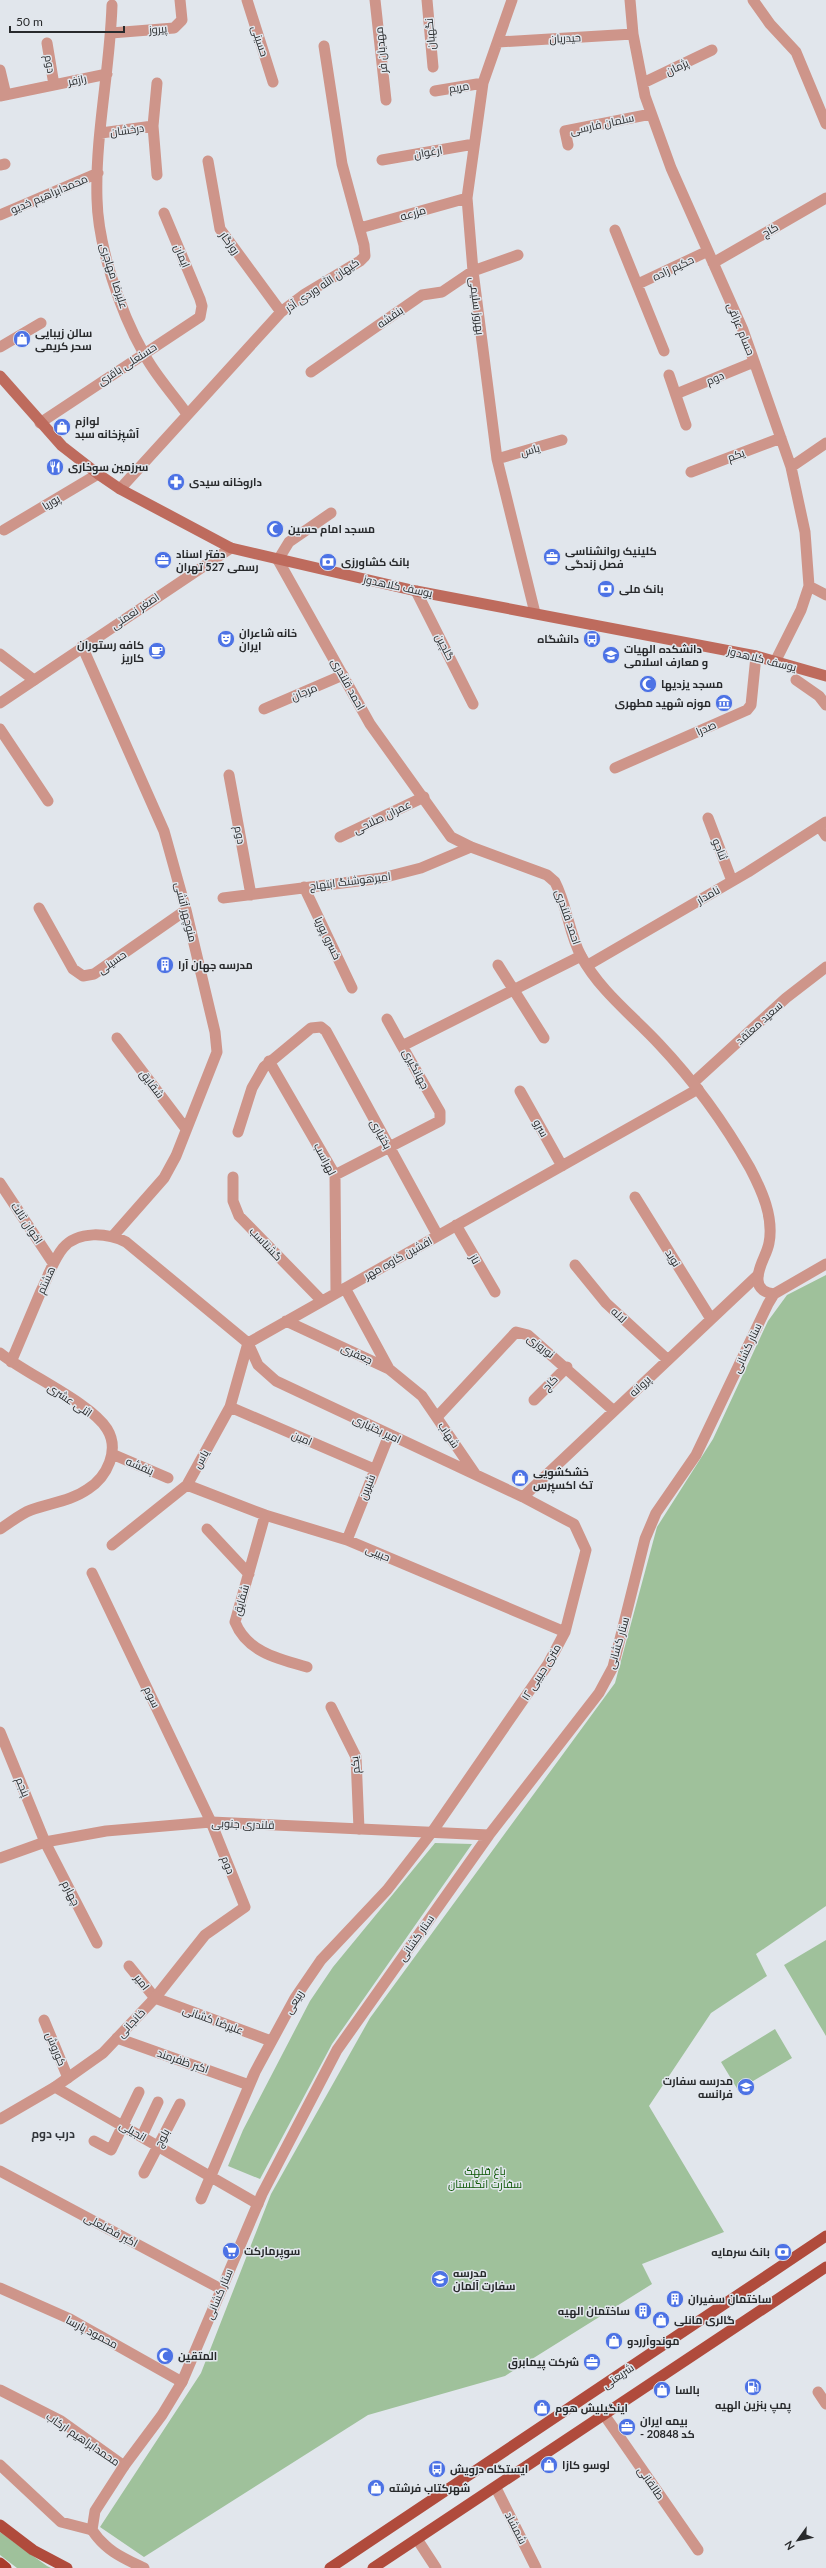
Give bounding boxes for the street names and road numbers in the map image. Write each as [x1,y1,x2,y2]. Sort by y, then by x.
street label: نگهبان [422,17,438,50]
street label: پیروز [147,21,168,37]
street label: حسینی [248,24,272,58]
street label: مهدیان فر [372,26,390,75]
street label: حیدریان [549,30,581,46]
street label: دوم [41,54,58,74]
street label: پژمان [663,56,691,78]
street label: رازفر [65,71,88,89]
street label: مریم [448,78,471,97]
street label: سلمان فارسی [569,110,635,138]
street label: درخشان [109,121,145,139]
street label: ارغوان [412,143,444,161]
street label: محمدابراهیم خدیو [8,171,90,217]
street label: مزرعه [399,203,427,223]
street label: کاج [759,220,781,241]
street label: روزگار [216,228,243,257]
street label: علیرضا مهاجری [97,241,131,311]
street label: ایمان [171,242,193,270]
street label: حکیم زاده [650,252,696,285]
street label: کیهان الله وردی آذر [281,254,362,315]
street label: بهروز سلیمی [467,276,487,336]
street label: حسام عراقی [723,301,758,358]
street label: بنفشه [374,303,405,330]
street label: حسنعلی باقری [95,340,159,388]
street label: دوم [704,368,727,389]
street label: یاس [519,441,541,459]
street label: یکم [725,445,747,466]
street label: پوریا [40,491,63,513]
street label: یوسف کلاهدوز [361,572,434,600]
street label: اصغر نعمتی [108,590,162,632]
street label: گلچین [432,631,458,663]
street label: یوسف کلاهدوز [725,643,798,674]
street label: احمد قلندری [328,656,368,712]
street label: مرجان [289,680,319,704]
street label: صدرا [694,717,718,739]
street label: عمران صلاحی [351,797,413,837]
street label: دوم [230,825,249,845]
street label: ثناجو [710,836,730,862]
street label: امیرهوشنگ ابتهاج [309,869,392,894]
street label: منوچهر آتشی [172,881,200,943]
street label: نامدار [693,883,722,908]
street label: احمد قلندری [552,888,584,946]
street label: خسرو پوریا [312,914,344,962]
street label: حسینی [95,947,129,977]
street label: سعید معتقد [733,998,785,1047]
street label: جهانگیری [400,1046,432,1092]
street label: شقایق [137,1067,167,1101]
street label: بختیاری [367,1117,395,1151]
street label: سرو [530,1117,552,1139]
street label: لهراسب [311,1140,339,1178]
street label: اخوان ثالث [8,1200,46,1246]
street label: گشتاسب [247,1224,285,1263]
street label: افشین کاوه مهر [361,1234,435,1283]
street label: نوید [662,1247,684,1269]
street label: ناز [466,1251,483,1266]
street label: هشتم [34,1264,59,1296]
street label: لاله [609,1304,630,1325]
street label: ستار کشانی [729,1321,765,1375]
street label: نوروزی [525,1331,558,1361]
street label: جعفری [339,1341,375,1367]
street label: کاج [539,1372,562,1394]
street label: پروانه [626,1372,654,1399]
street label: اثنی عشری [45,1380,95,1420]
street label: امیر بختیاری [351,1412,403,1446]
street label: شهاب [435,1419,463,1451]
street label: امین [290,1427,314,1449]
street label: یاس [190,1447,212,1471]
street label: بنفشه [124,1454,156,1477]
street label: شیرین [356,1472,378,1502]
street label: حبیبی [364,1542,392,1564]
street label: شقایق [230,1583,252,1617]
street label: ستار کشانی [604,1615,632,1671]
street label: ۱۲ متری حبیبی [518,1641,564,1703]
street label: سوم [140,1684,163,1711]
street label: یکم [347,1755,364,1775]
street label: پنجم [12,1775,33,1799]
street label: قلندری جنوبی [211,1816,275,1832]
street label: دوم [217,1854,238,1876]
street label: چهارم [58,1878,83,1908]
street label: ستار کشانی [395,1912,437,1964]
street label: امیر [131,1970,153,1993]
street label: ربیعی [281,1987,307,2017]
street label: علیرضا کشانی [181,2003,245,2037]
street label: خانجانی [114,2005,148,2041]
street label: کوروش [43,2030,69,2068]
street label: اکبر ظفرمند [155,2046,211,2076]
street label: انجیلی [117,2118,149,2144]
street label: بلوچ [151,2126,174,2150]
street label: اکبر فضلعلی [82,2210,140,2250]
street label: ستار کشانی [202,2267,236,2321]
street label: محمود پارسا [64,2312,120,2352]
street label: شریعتی [600,2360,636,2392]
street label: محمدابراهیم ارکاب [43,2409,123,2470]
street label: طالقانی [635,2464,667,2502]
street label: شمشاد [503,2509,530,2546]

